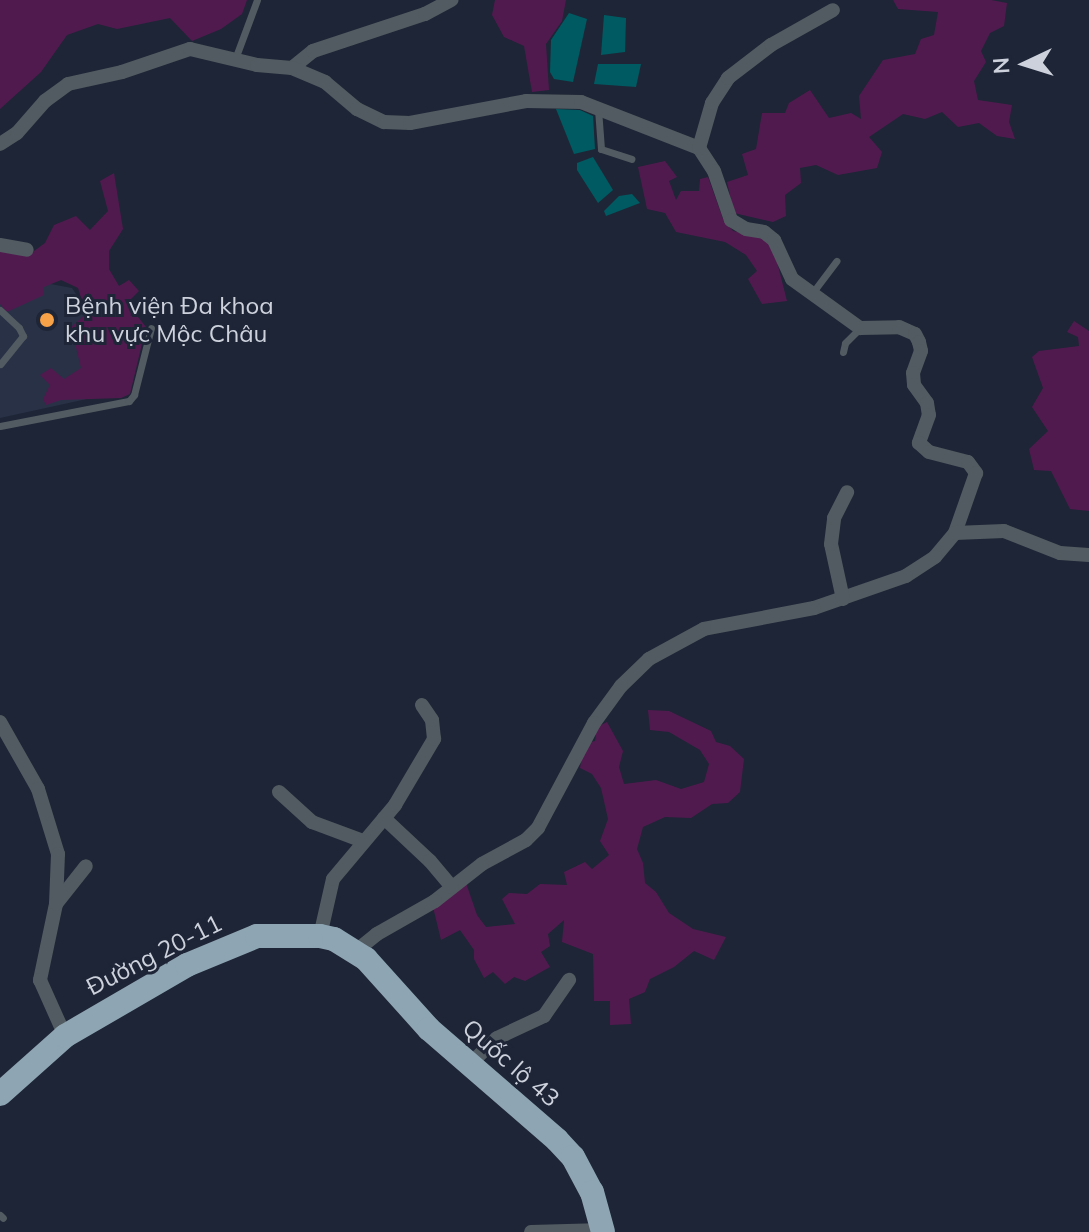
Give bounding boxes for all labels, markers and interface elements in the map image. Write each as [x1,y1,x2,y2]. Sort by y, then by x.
north arrow [985,24,1065,104]
text: N [987,56,1016,75]
place label: Bệnh viện Đa khoa khu vực Mộc Châu [65,292,274,348]
marker: Bệnh viện Đa khoa khu vực Mộc Châu [36,309,58,331]
street label: Đường 20-11 [81,909,227,1001]
street label: Quốc lộ 43 [457,1013,565,1113]

